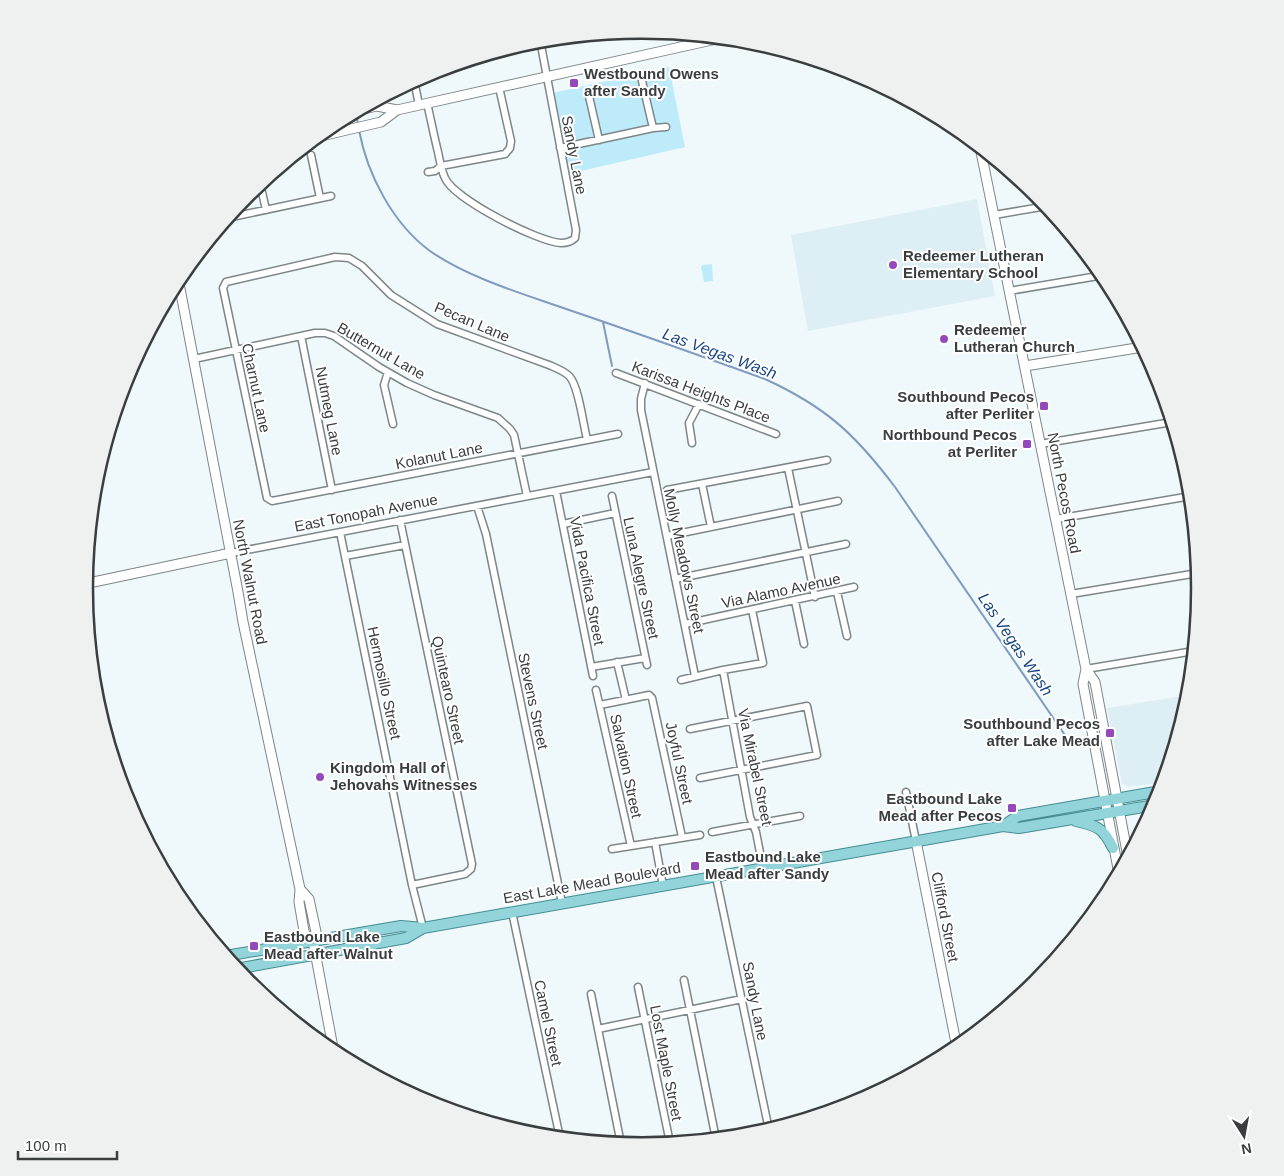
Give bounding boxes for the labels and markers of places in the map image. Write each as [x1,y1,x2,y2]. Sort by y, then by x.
place label: Westbound Owens after Sandy [584,65,719,99]
marker: Westbound Owens after Sandy [568,77,580,89]
place label: Redeemer Lutheran Elementary School [903,247,1044,281]
marker: Redeemer Lutheran Elementary School [887,259,899,271]
place label: Redeemer Lutheran Church [954,321,1075,355]
marker: Redeemer Lutheran Church [938,333,950,345]
place label: Southbound Pecos after Perliter [897,388,1034,422]
marker: Southbound Pecos after Perliter [1038,400,1050,412]
place label: Northbound Pecos at Perliter [883,426,1017,460]
marker: Northbound Pecos at Perliter [1021,438,1033,450]
place label: Southbound Pecos after Lake Mead [963,715,1100,749]
marker: Southbound Pecos after Lake Mead [1104,727,1116,739]
place label: Kingdom Hall of Jehovahs Witnesses [330,759,477,793]
marker: Kingdom Hall of Jehovahs Witnesses [314,771,326,783]
place label: Eastbound Lake Mead after Pecos [879,790,1002,824]
marker: Eastbound Lake Mead after Pecos [1006,802,1018,814]
place label: Eastbound Lake Mead after Sandy [705,848,830,882]
marker: Eastbound Lake Mead after Sandy [689,860,701,872]
place label: Eastbound Lake Mead after Walnut [264,928,393,962]
marker: Eastbound Lake Mead after Walnut [248,940,260,952]

